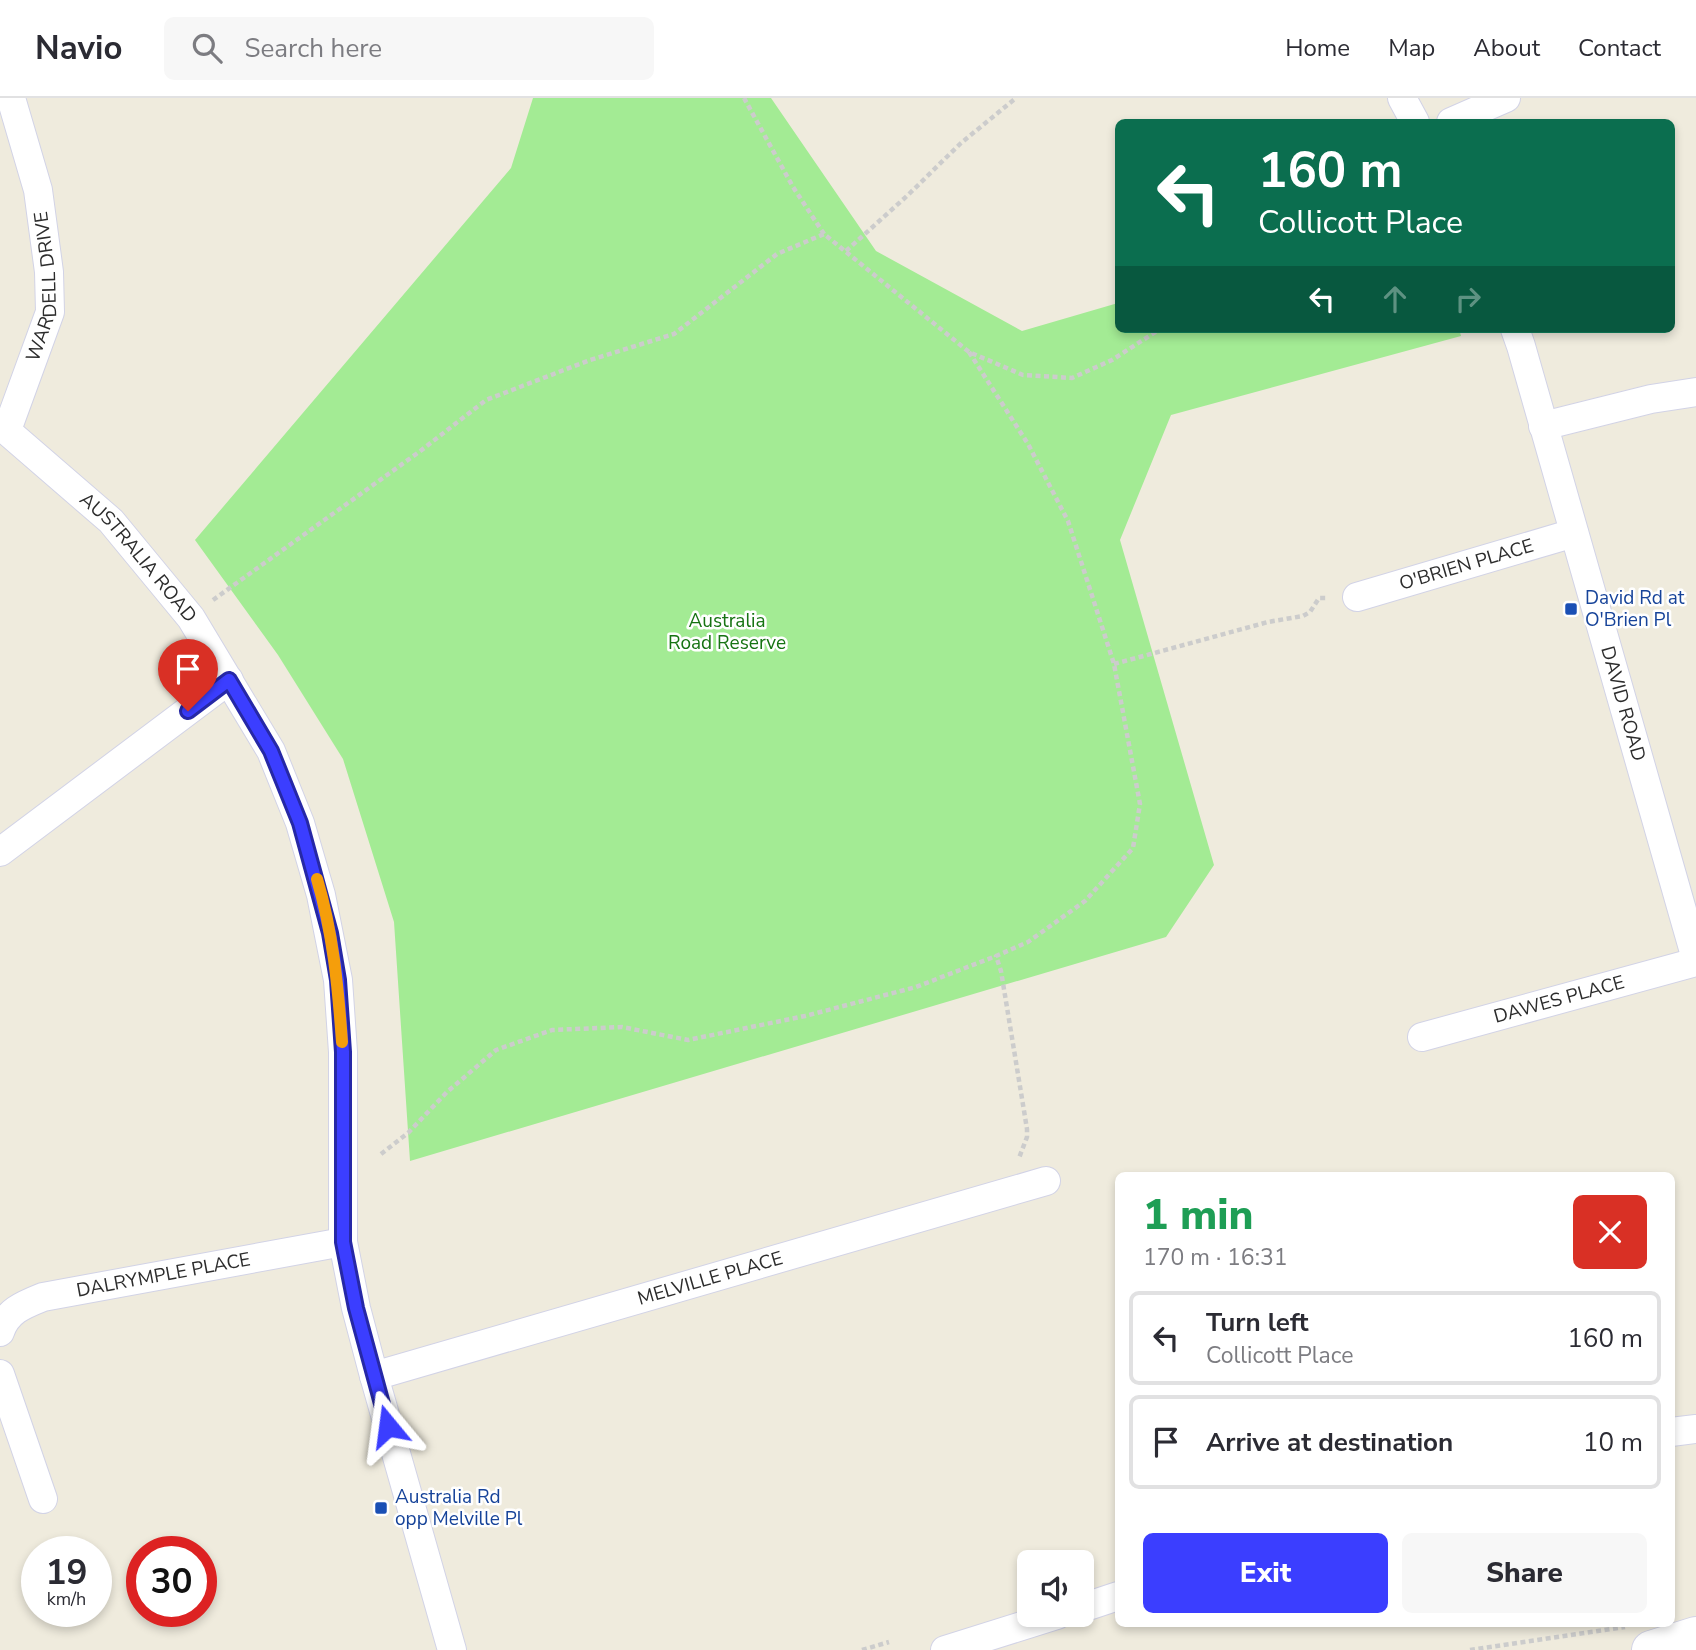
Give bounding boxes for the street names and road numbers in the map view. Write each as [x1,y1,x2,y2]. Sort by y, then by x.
street label: WARDELL DRIVE [20,210,63,365]
street label: AUSTRALIA ROAD [74,487,203,628]
street label: O'BRIEN PLACE [1396,533,1537,597]
street label: DAVID ROAD [1594,643,1652,764]
street label: DAWES PLACE [1491,969,1627,1030]
street label: MELVILLE PLACE [635,1245,786,1312]
street label: DALRYMPLE PLACE [74,1246,252,1304]

